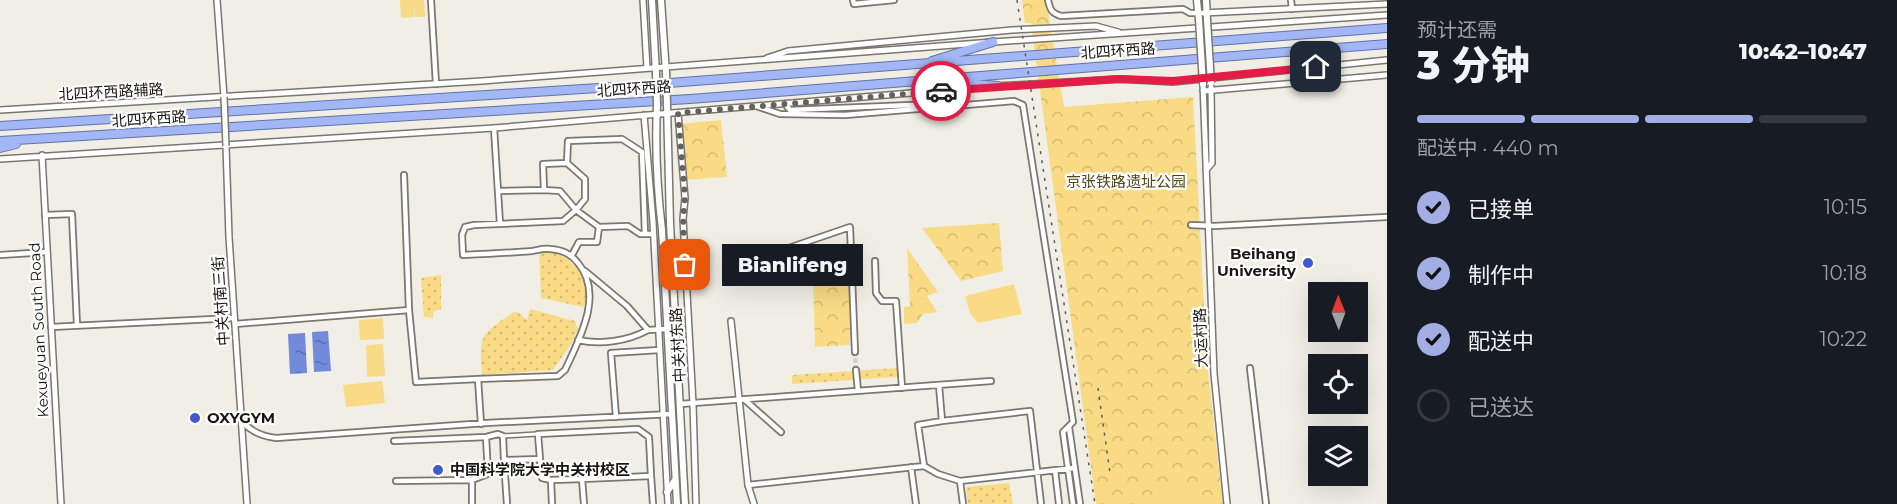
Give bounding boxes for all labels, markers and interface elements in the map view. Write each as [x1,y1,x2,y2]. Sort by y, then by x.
text: 预计还需 [1417,18,1497,42]
street label: 北四环西路 [1080,38,1156,63]
text: 10:42–10:47 [1739,38,1867,65]
pin [1290,41,1341,92]
text: 3 分钟 [1417,41,1530,89]
icon: home [1299,50,1332,83]
courier [911,61,971,121]
icon: car [925,75,958,108]
street label: 北四环西路 [596,76,672,101]
street label: 北四环西路辅路 [58,79,164,104]
street label: 北四环西路 [111,106,187,131]
text: 配送中 · 440 m [1417,136,1559,160]
park label: 京张铁路遗址公园 [1066,172,1186,191]
icon: check [1417,191,1450,224]
text: 10:15 [1824,195,1867,219]
text: 已接单 [1468,196,1534,223]
pin [659,239,710,290]
street label: Kexueyuan South Road [24,242,53,418]
callout: Bianlifeng [721,244,862,286]
place label: Beihang University [1217,244,1297,280]
icon: bag [668,248,701,281]
text: Bianlifeng [738,253,847,277]
street label: 中关村南三街 [208,255,233,347]
marker: Beihang University [1301,256,1315,270]
icon: check [1417,257,1450,290]
text: 10:18 [1822,261,1867,285]
text: 制作中 [1468,262,1534,289]
north arrow [1308,282,1368,342]
map controls [1308,282,1368,486]
street label: 中关村东路 [666,307,689,383]
street label: 大运村路 [1190,308,1211,368]
icon: check [1417,323,1450,356]
text: 10:22 [1820,327,1867,351]
text: 配送中 [1468,328,1534,355]
button: locate [1308,354,1368,414]
text: 已送达 [1468,394,1534,421]
place label: OXYGYM [207,408,275,427]
marker: OXYGYM [188,411,202,425]
button: layers [1308,426,1368,486]
place label: 中国科学院大学中关村校区 [450,460,630,479]
marker: 中国科学院大学中关村校区 [431,463,445,477]

